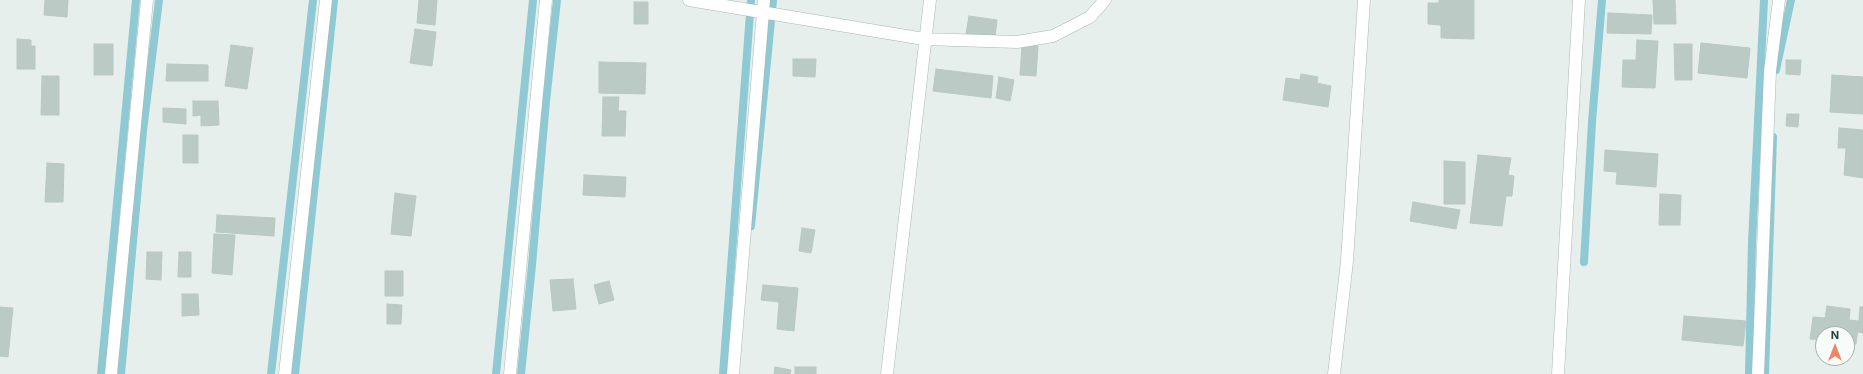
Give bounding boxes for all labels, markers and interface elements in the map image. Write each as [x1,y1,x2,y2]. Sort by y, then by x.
north arrow [1815,326,1855,366]
text: N [1831,328,1839,342]

